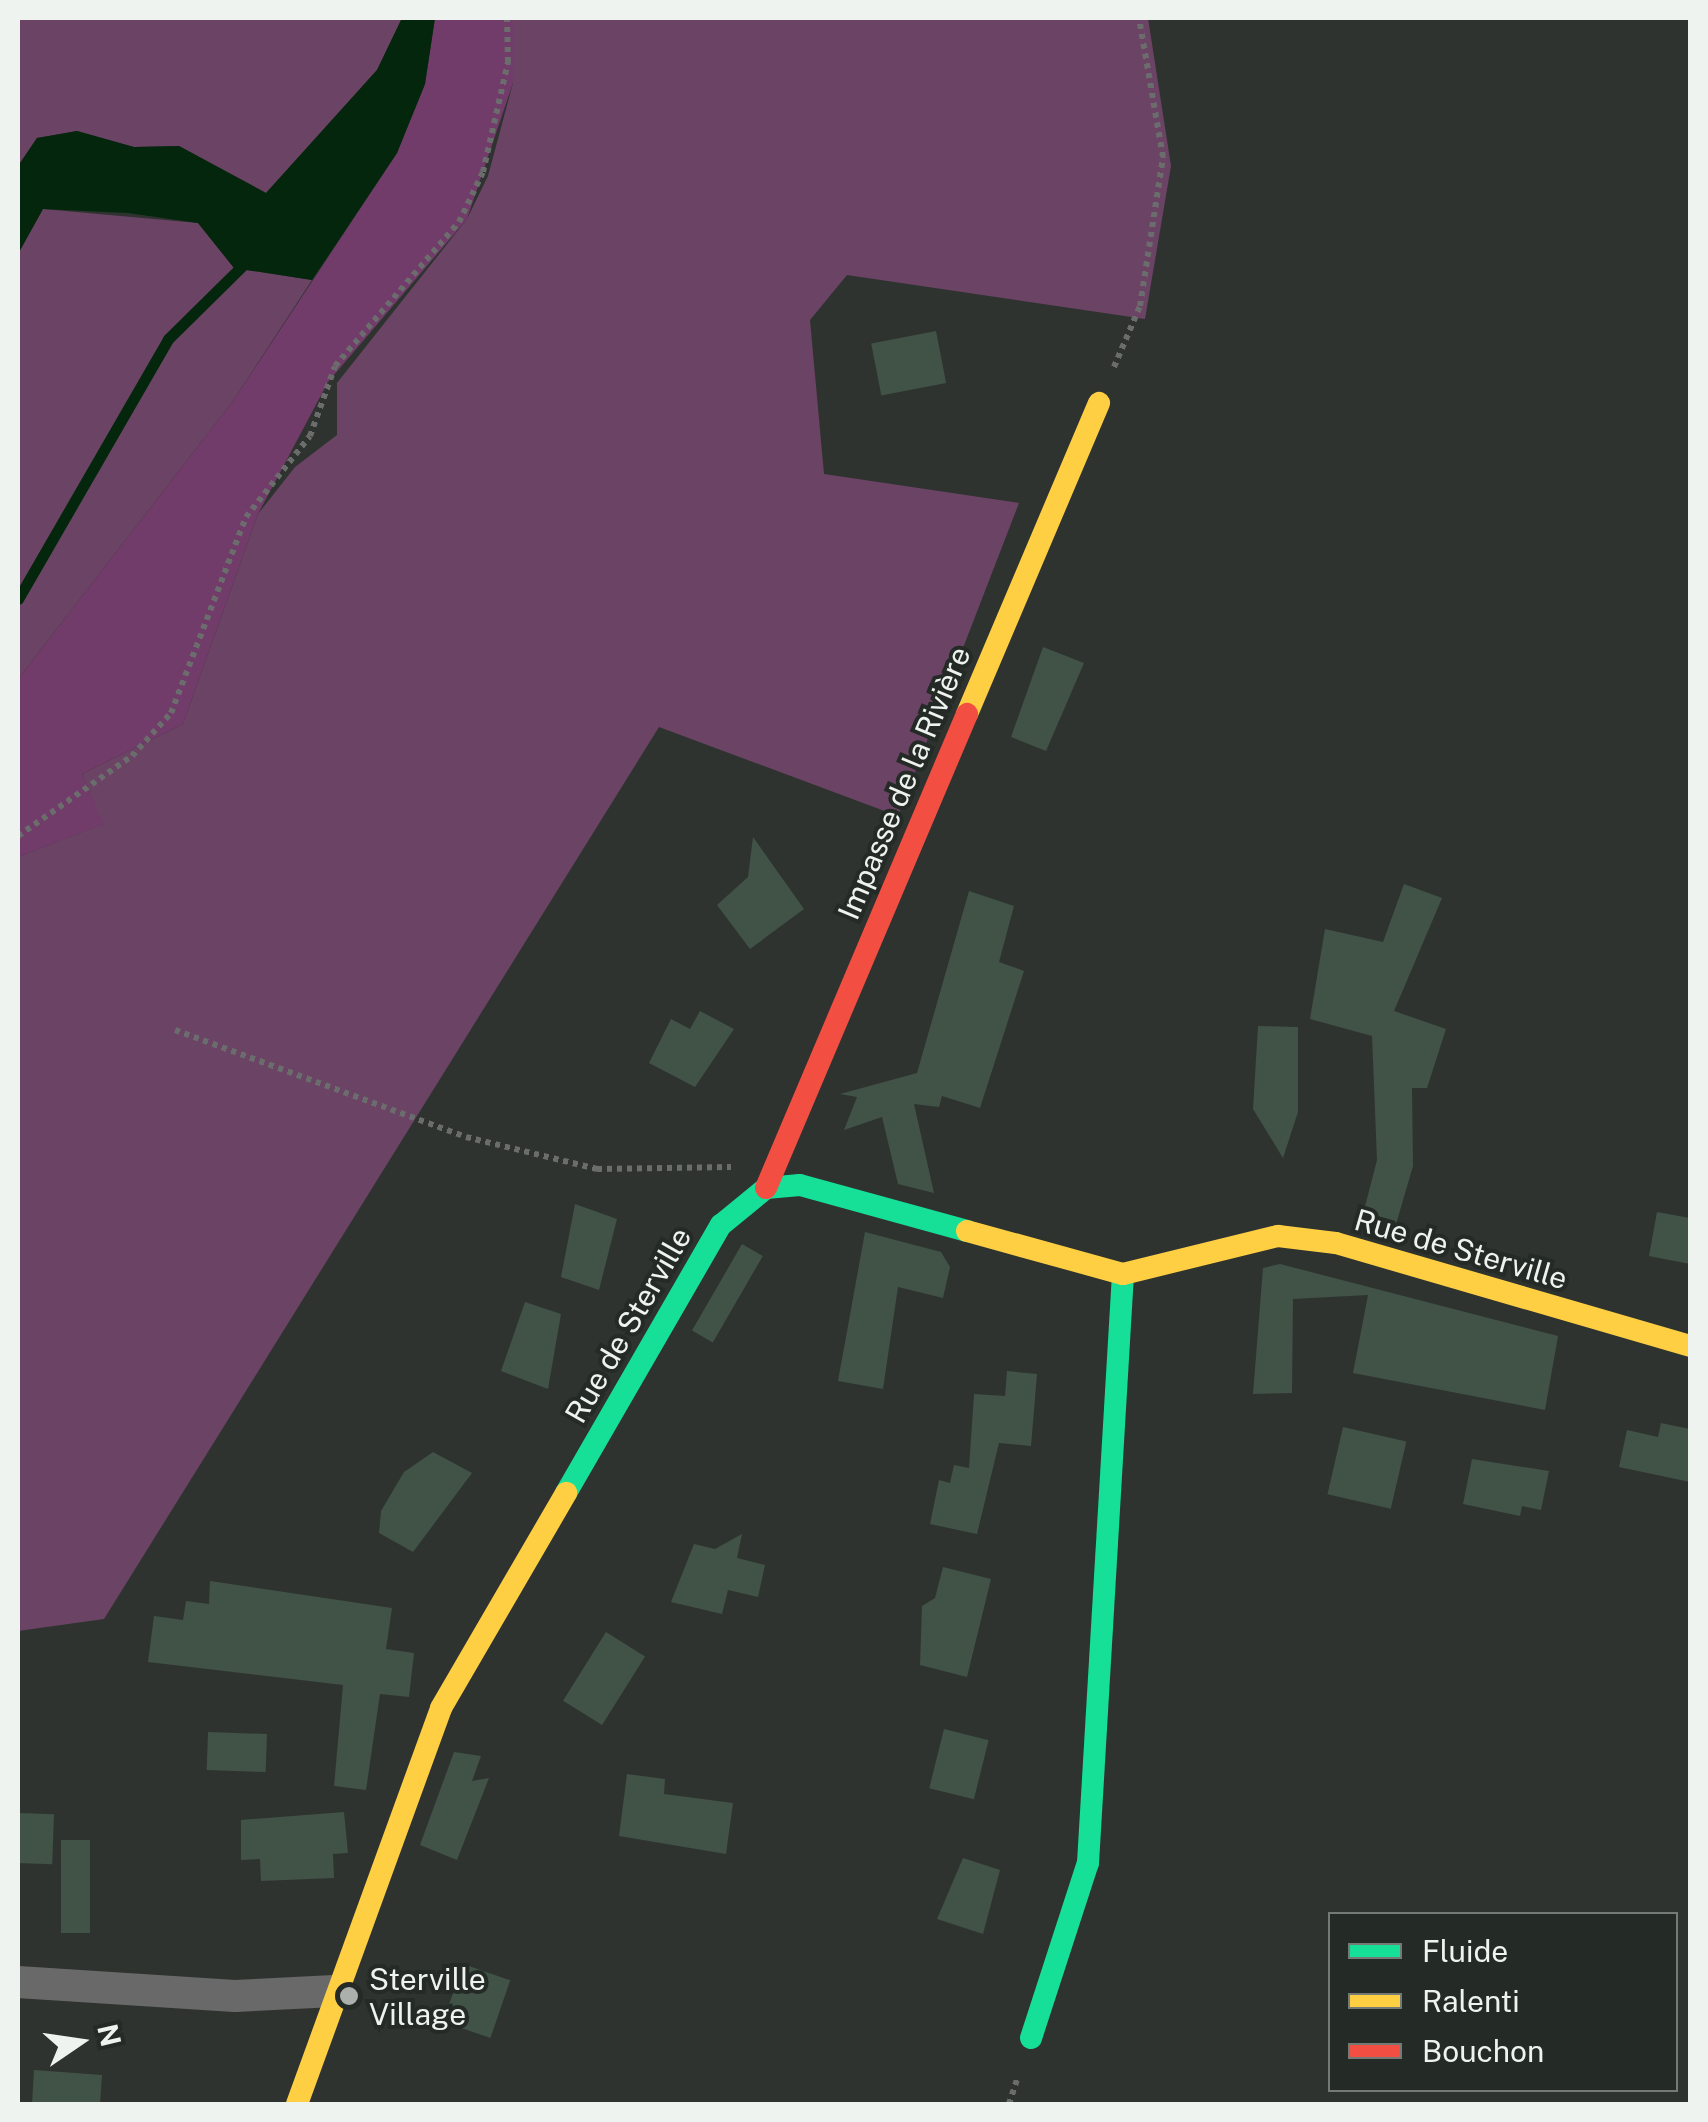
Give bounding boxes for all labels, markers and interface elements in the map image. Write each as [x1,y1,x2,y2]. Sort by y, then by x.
street label: Impasse de la Rivière [830,641,978,925]
street label: Rue de Sterville [1350,1201,1572,1297]
street label: Rue de Sterville [557,1220,699,1430]
legend [1328,1912,1678,2092]
text: Fluide [1422,1933,1508,1969]
place label: Sterville Village [369,1961,486,2032]
text: Ralenti [1422,1983,1520,2019]
marker: Sterville Village [338,1985,360,2007]
north arrow [30,1992,130,2092]
text: N [91,2021,128,2050]
text: Bouchon [1422,2033,1544,2069]

